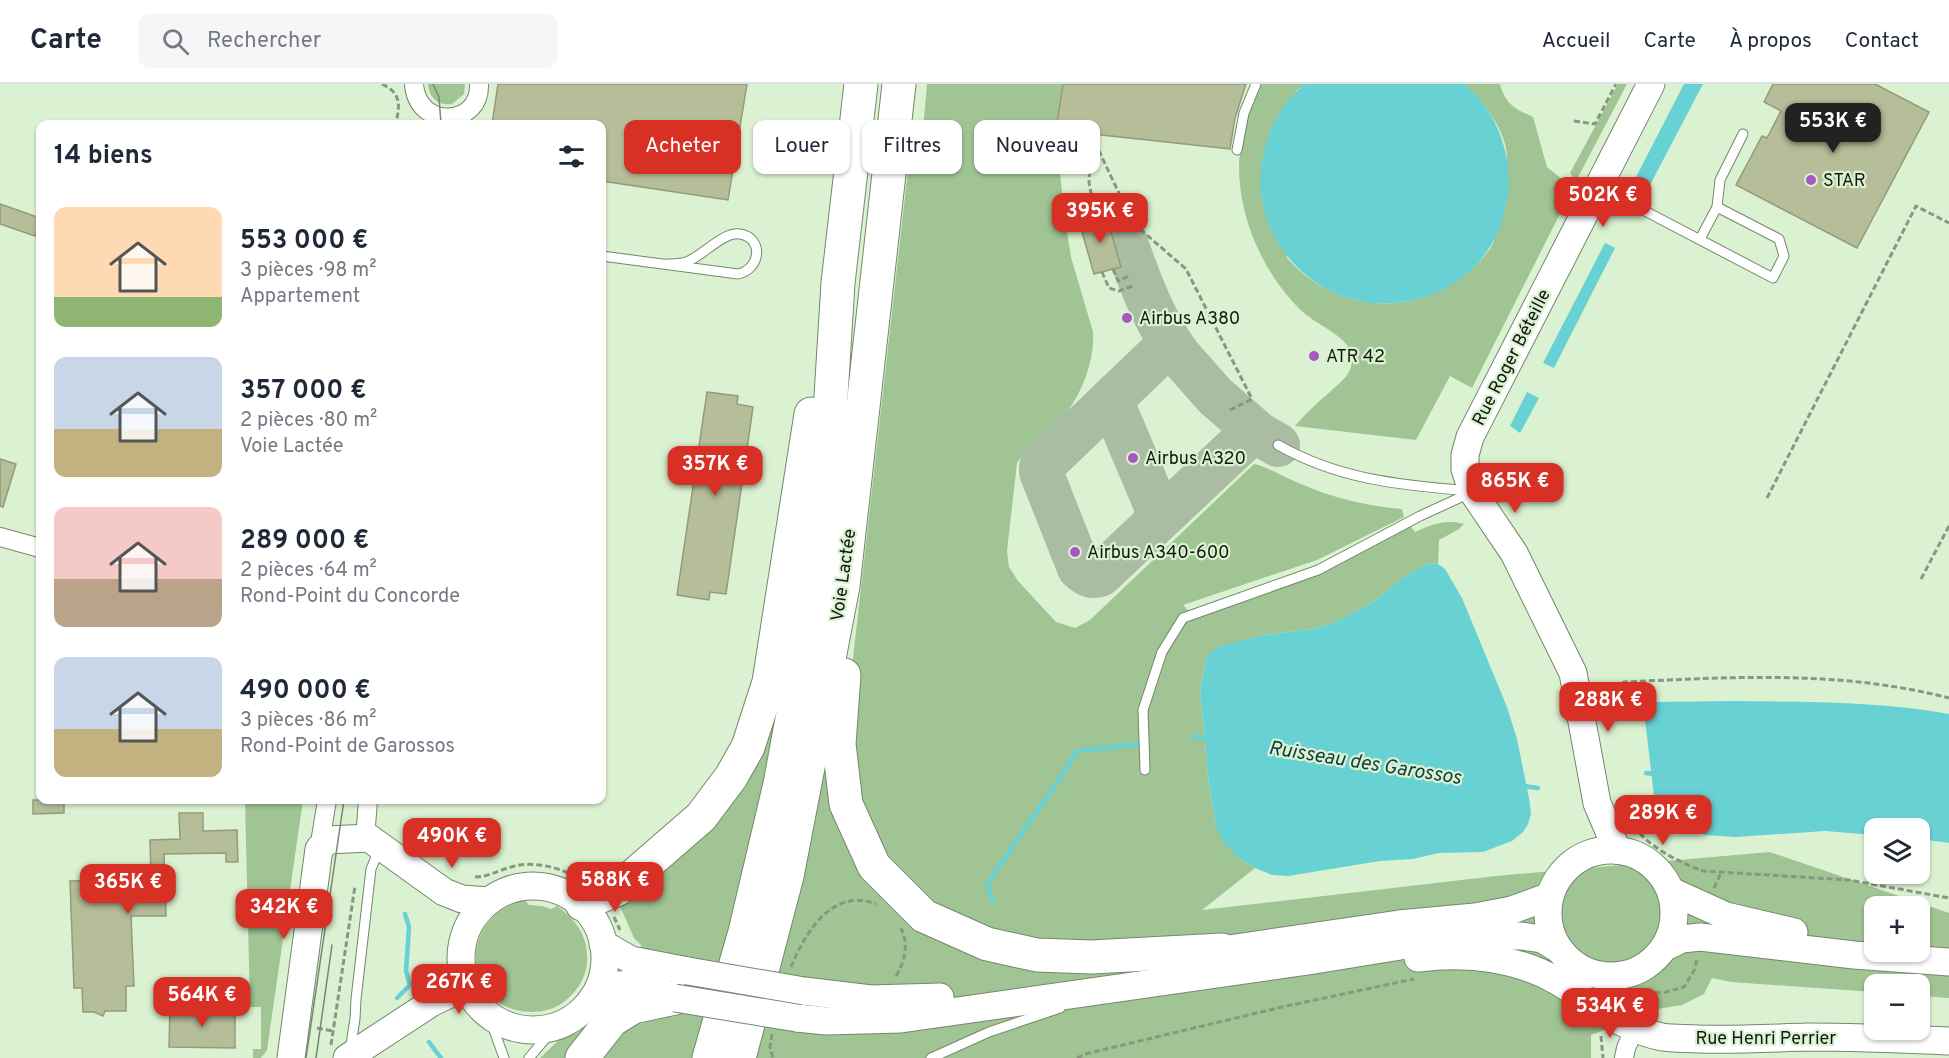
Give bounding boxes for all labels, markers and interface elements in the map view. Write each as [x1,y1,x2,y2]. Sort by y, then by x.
search box [138,14,558,68]
text: Carte [30,23,102,59]
icon: search [159,25,192,58]
text: Rechercher [207,28,321,55]
text: Accueil [1542,28,1611,55]
text: Carte [1644,28,1696,55]
text: À propos [1729,28,1812,55]
text: Contact [1845,28,1919,55]
pin: 553K € [1784,103,1882,154]
text: 553K € [1799,109,1867,135]
chip: Acheter [624,120,741,174]
chip: Louer [753,120,850,174]
chip: Filtres [862,120,962,174]
chip: Nouveau [974,120,1100,174]
text: 14 biens [54,140,153,173]
icon: filters [555,140,588,173]
place label: STAR [1823,170,1866,193]
marker: STAR [1804,173,1818,187]
pin: 502K € [1554,177,1652,228]
text: 502K € [1568,183,1638,209]
pin: 395K € [1051,193,1149,244]
text: 395K € [1066,199,1134,225]
text: 553 000 € [240,225,368,258]
icon: home [102,231,174,303]
text: 3 pièces · 98 m² [240,258,376,284]
text: Appartement [240,284,360,310]
street label: Rue Roger Béteille [1468,285,1557,430]
place label: Airbus A380 [1139,308,1240,331]
marker: Airbus A380 [1120,311,1134,325]
place label: ATR 42 [1326,346,1385,369]
marker: ATR 42 [1307,349,1321,363]
text: 357 000 € [240,375,366,408]
icon: home [102,381,174,453]
text: 2 pièces · 80 m² [240,408,377,434]
text: Voie Lactée [240,434,344,460]
pin: 357K € [666,446,764,497]
place label: Airbus A320 [1145,448,1246,471]
marker: Airbus A320 [1126,451,1140,465]
text: 357K € [682,452,748,478]
pin: 865K € [1466,463,1564,514]
text: 865K € [1481,469,1549,495]
text: 289 000 € [240,525,369,558]
street label: Voie Lactée [827,527,862,623]
icon: home [102,531,174,603]
place label: Airbus A340-600 [1087,542,1230,565]
marker: Airbus A340-600 [1068,545,1082,559]
text: 2 pièces · 64 m² [240,558,377,584]
text: Rond-Point du Concorde [240,584,460,610]
text: 490 000 € [240,675,371,708]
icon: home [102,681,174,753]
pin: 288K € [1559,682,1657,733]
text: 288K € [1573,688,1643,714]
text: 3 pièces · 86 m² [240,708,376,734]
text: Rond-Point de Garossos [240,734,455,760]
water label: Ruisseau des Garossos [1266,736,1464,792]
pin: 289K € [1614,795,1712,846]
text: 289K € [1629,801,1697,827]
pin: 490K € [403,818,501,869]
map controls [1864,818,1930,1040]
button: layers [1864,818,1930,884]
text: 490K € [417,824,487,850]
pin: 588K € [566,862,664,913]
pin: 365K € [79,864,177,915]
text: 588K € [580,868,650,894]
text: 365K € [94,870,162,896]
pin: 342K € [235,889,333,940]
text: 342K € [250,895,318,921]
button: + [1864,896,1930,962]
pin: 267K € [410,964,508,1015]
text: 267K € [425,970,493,996]
button: − [1864,974,1930,1040]
pin: 564K € [153,977,251,1028]
text: 564K € [167,983,237,1009]
pin: 534K € [1561,988,1659,1039]
text: 534K € [1576,994,1644,1020]
street label: Rue Henri Perrier [1696,1028,1836,1051]

